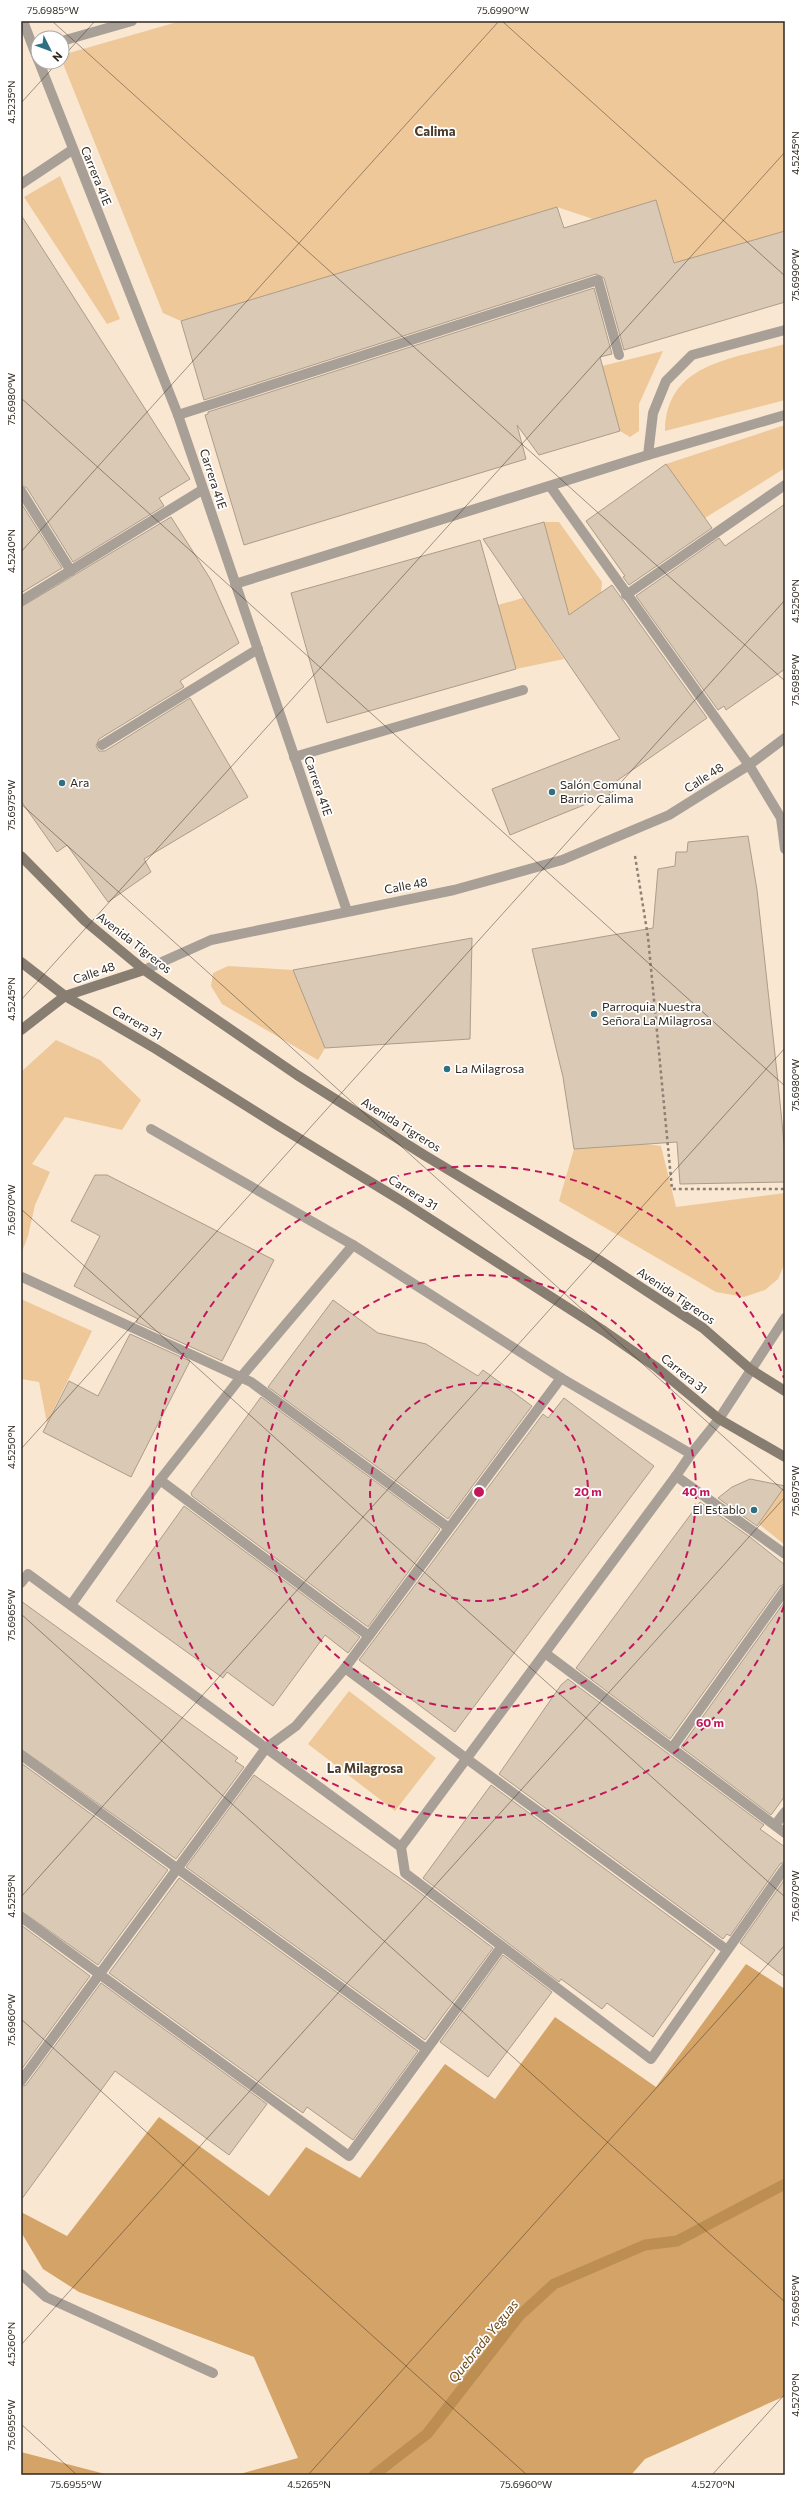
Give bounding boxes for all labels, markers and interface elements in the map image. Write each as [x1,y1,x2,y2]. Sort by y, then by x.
text: 75.6985°W [27,4,79,16]
text: 75.6990°W [477,4,529,16]
north arrow [30,30,70,70]
text: N [50,50,65,64]
text: 4.5235°N [5,80,17,124]
district label: Calima [414,123,456,139]
text: 4.5245°N [789,131,801,175]
street label: Carrera 41E [79,144,115,207]
text: 75.6990°W [789,249,801,301]
text: 75.6980°W [5,373,17,425]
street label: Carrera 41E [198,447,230,511]
text: 4.5240°N [5,529,17,573]
text: 4.5250°N [789,579,801,623]
text: 75.6985°W [789,654,801,706]
street label: Carrera 41E [302,754,336,818]
street label: Calle 48 [681,759,726,795]
place label: Ara [70,775,89,789]
place label: Salón Comunal Barrio Calima [560,777,641,805]
marker: Ara [57,778,67,788]
text: 75.6975°W [5,780,17,830]
marker: Salón Comunal Barrio Calima [547,787,557,797]
street label: Calle 48 [383,874,429,896]
street label: Avenida Tigreros [95,909,175,976]
street label: Calle 48 [71,958,117,986]
text: 4.5245°N [5,977,17,1021]
place label: Parroquia Nuestra Señora La Milagrosa [602,999,712,1027]
street label: Carrera 31 [110,1002,165,1042]
marker: Parroquia Nuestra Señora La Milagrosa [589,1009,599,1019]
text: 75.6980°W [789,1059,801,1111]
place label: La Milagrosa [455,1061,524,1075]
marker: La Milagrosa [442,1064,452,1074]
street label: Avenida Tigreros [359,1094,444,1154]
street label: Carrera 31 [386,1172,441,1213]
text: 75.6970°W [5,1184,17,1236]
street label: Avenida Tigreros [635,1264,718,1326]
street label: Carrera 31 [659,1350,711,1396]
text: 4.5250°N [5,1425,17,1469]
text: 75.6975°W [789,1466,801,1516]
text: 20 m [574,1484,602,1498]
text: 40 m [682,1484,710,1498]
centre of rings [472,1485,486,1499]
place label: El Establo [693,1502,746,1516]
marker: El Establo [749,1505,759,1515]
text: 75.6965°W [5,1589,17,1641]
text: 60 m [696,1715,724,1729]
district label: La Milagrosa [327,1760,403,1776]
text: 75.6970°W [789,1870,801,1922]
text: 4.5255°N [5,1874,17,1918]
text: 75.6960°W [5,1994,17,2046]
text: 75.6965°W [789,2275,801,2327]
water label: Quebrada Yeguas [445,2296,521,2386]
text: 4.5260°N [5,2322,17,2366]
text: 4.5270°N [789,2373,801,2417]
text: 75.6955°W [5,2399,17,2451]
text: 75.6955°W [50,2478,102,2490]
text: 4.5265°N [287,2478,331,2490]
text: 75.6960°W [500,2478,552,2490]
text: 4.5270°N [691,2478,735,2490]

